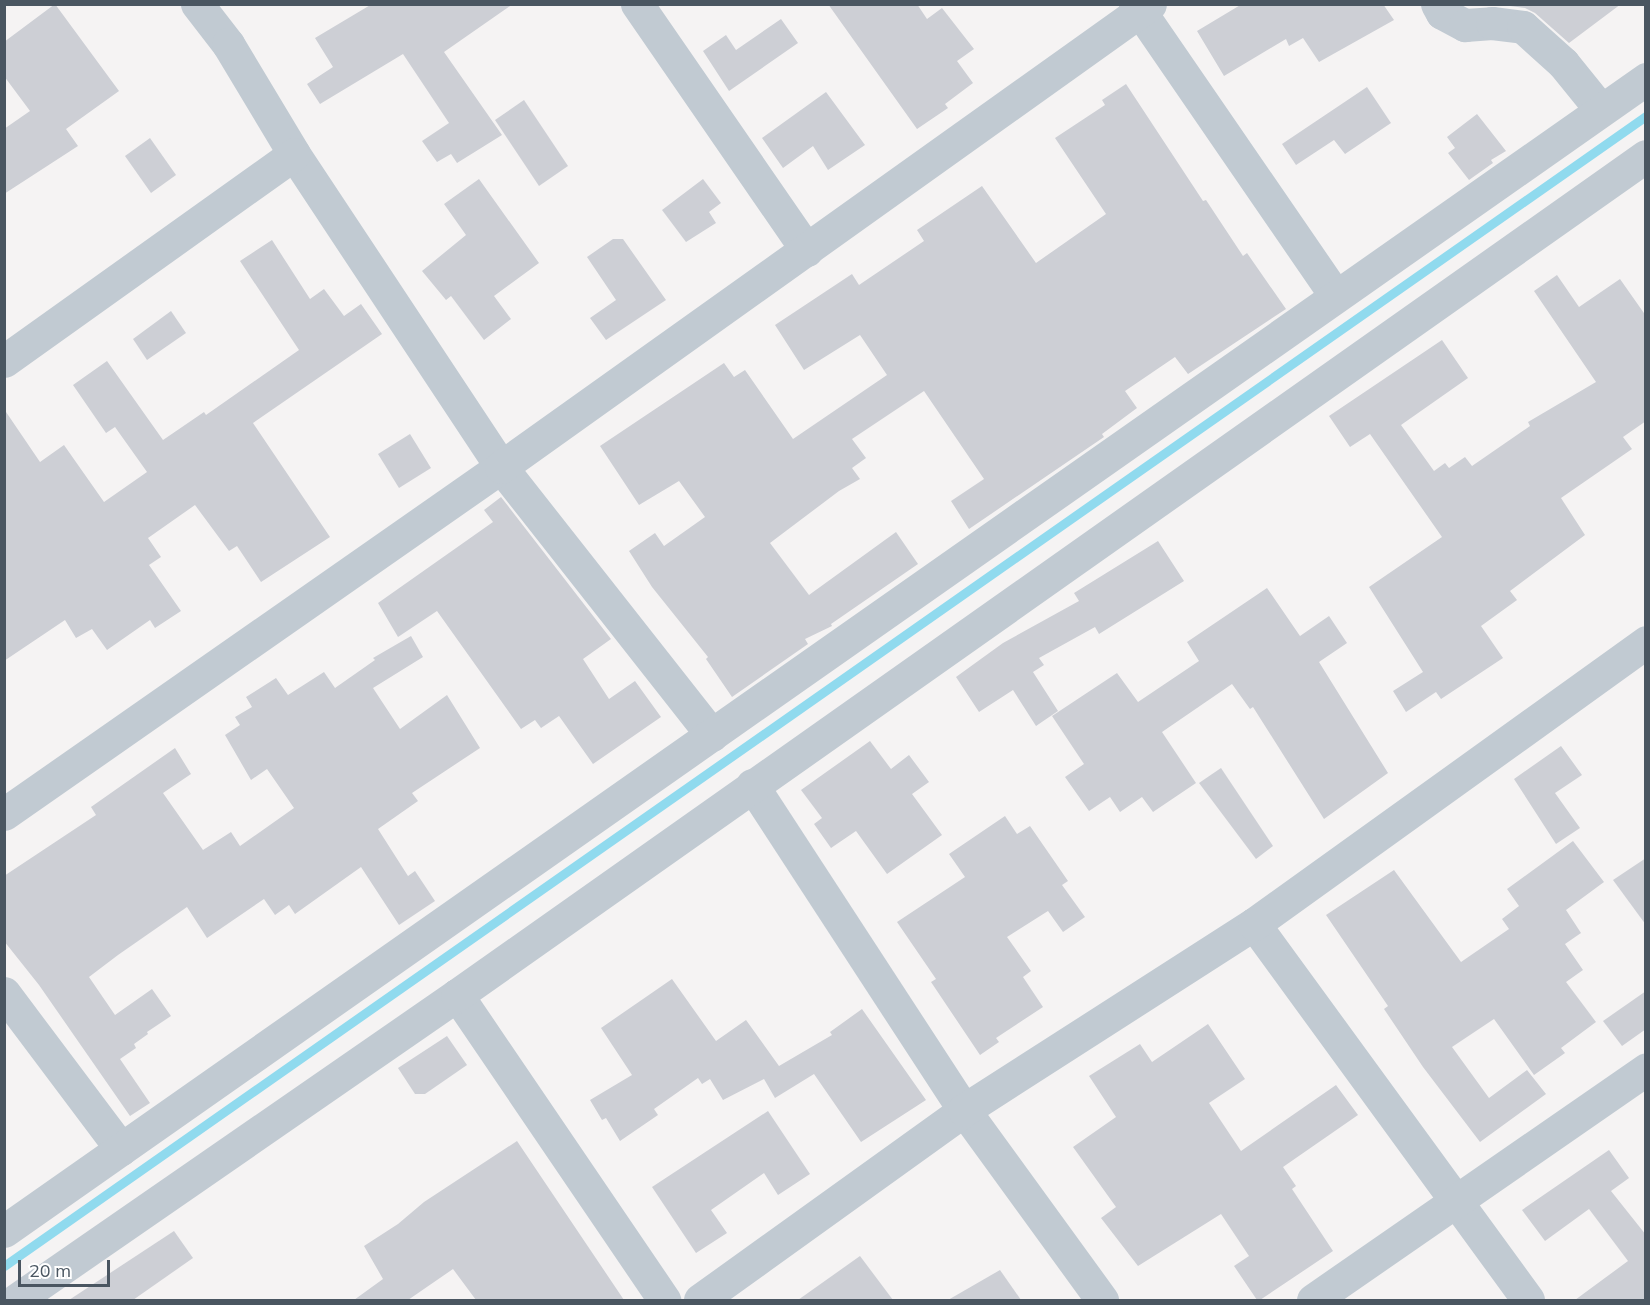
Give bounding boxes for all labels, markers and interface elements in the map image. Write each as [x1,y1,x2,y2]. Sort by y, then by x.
scale bar [21,1248,112,1286]
text: 20 m [29,1259,71,1282]

